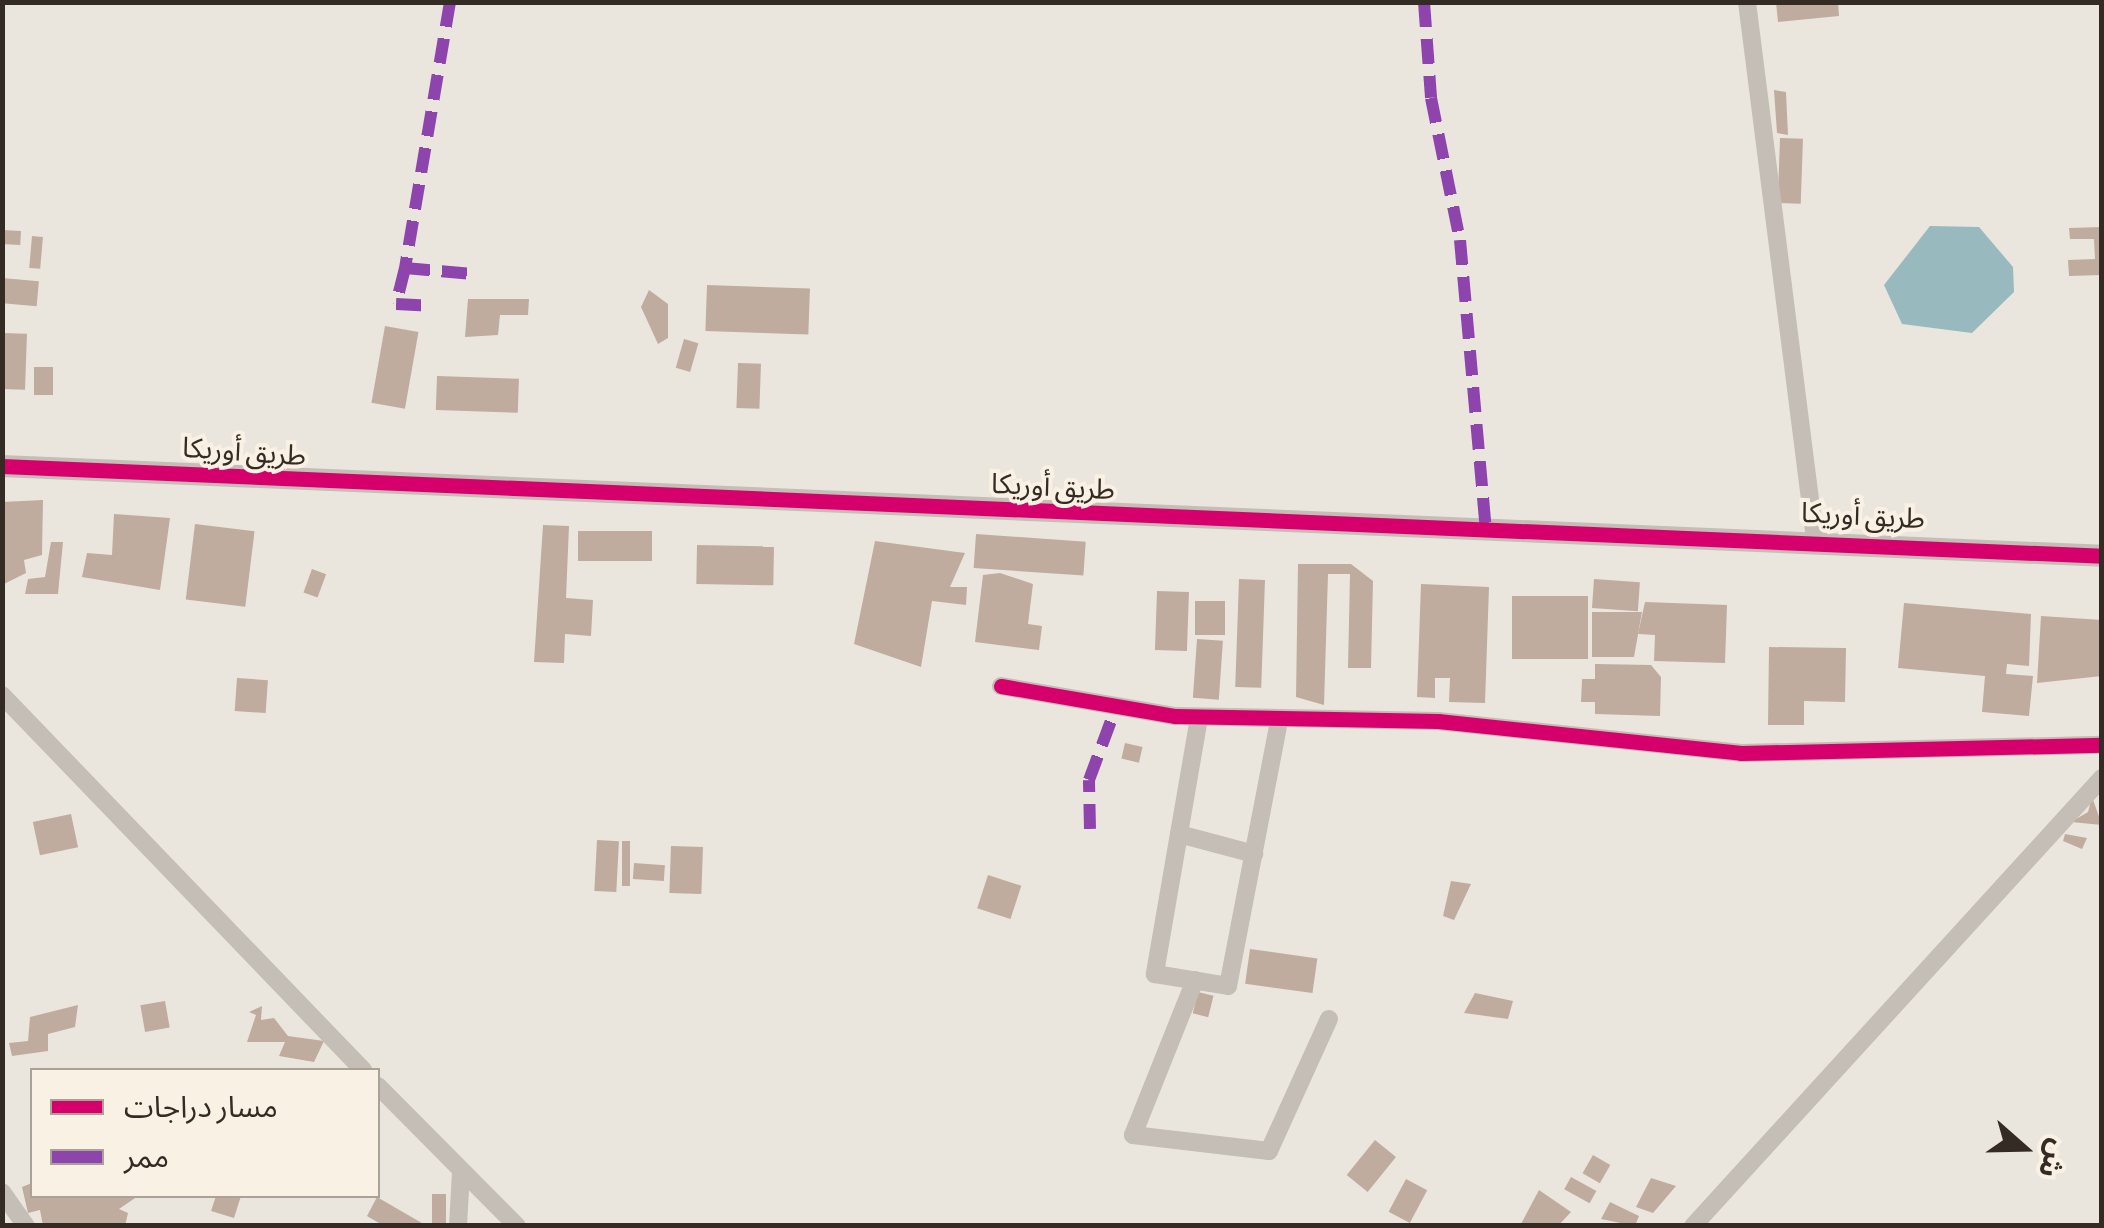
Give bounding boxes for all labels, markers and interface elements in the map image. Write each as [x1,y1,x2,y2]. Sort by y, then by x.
street label: طريق أوريكا [181,432,307,474]
street label: طريق أوريكا [990,468,1116,508]
street label: طريق أوريكا [1800,497,1926,537]
legend [30,1068,380,1198]
text: مسار دراجات [124,1093,278,1123]
north arrow [1974,1098,2074,1198]
text: ش [2032,1135,2072,1181]
text: ممر [124,1143,169,1173]

